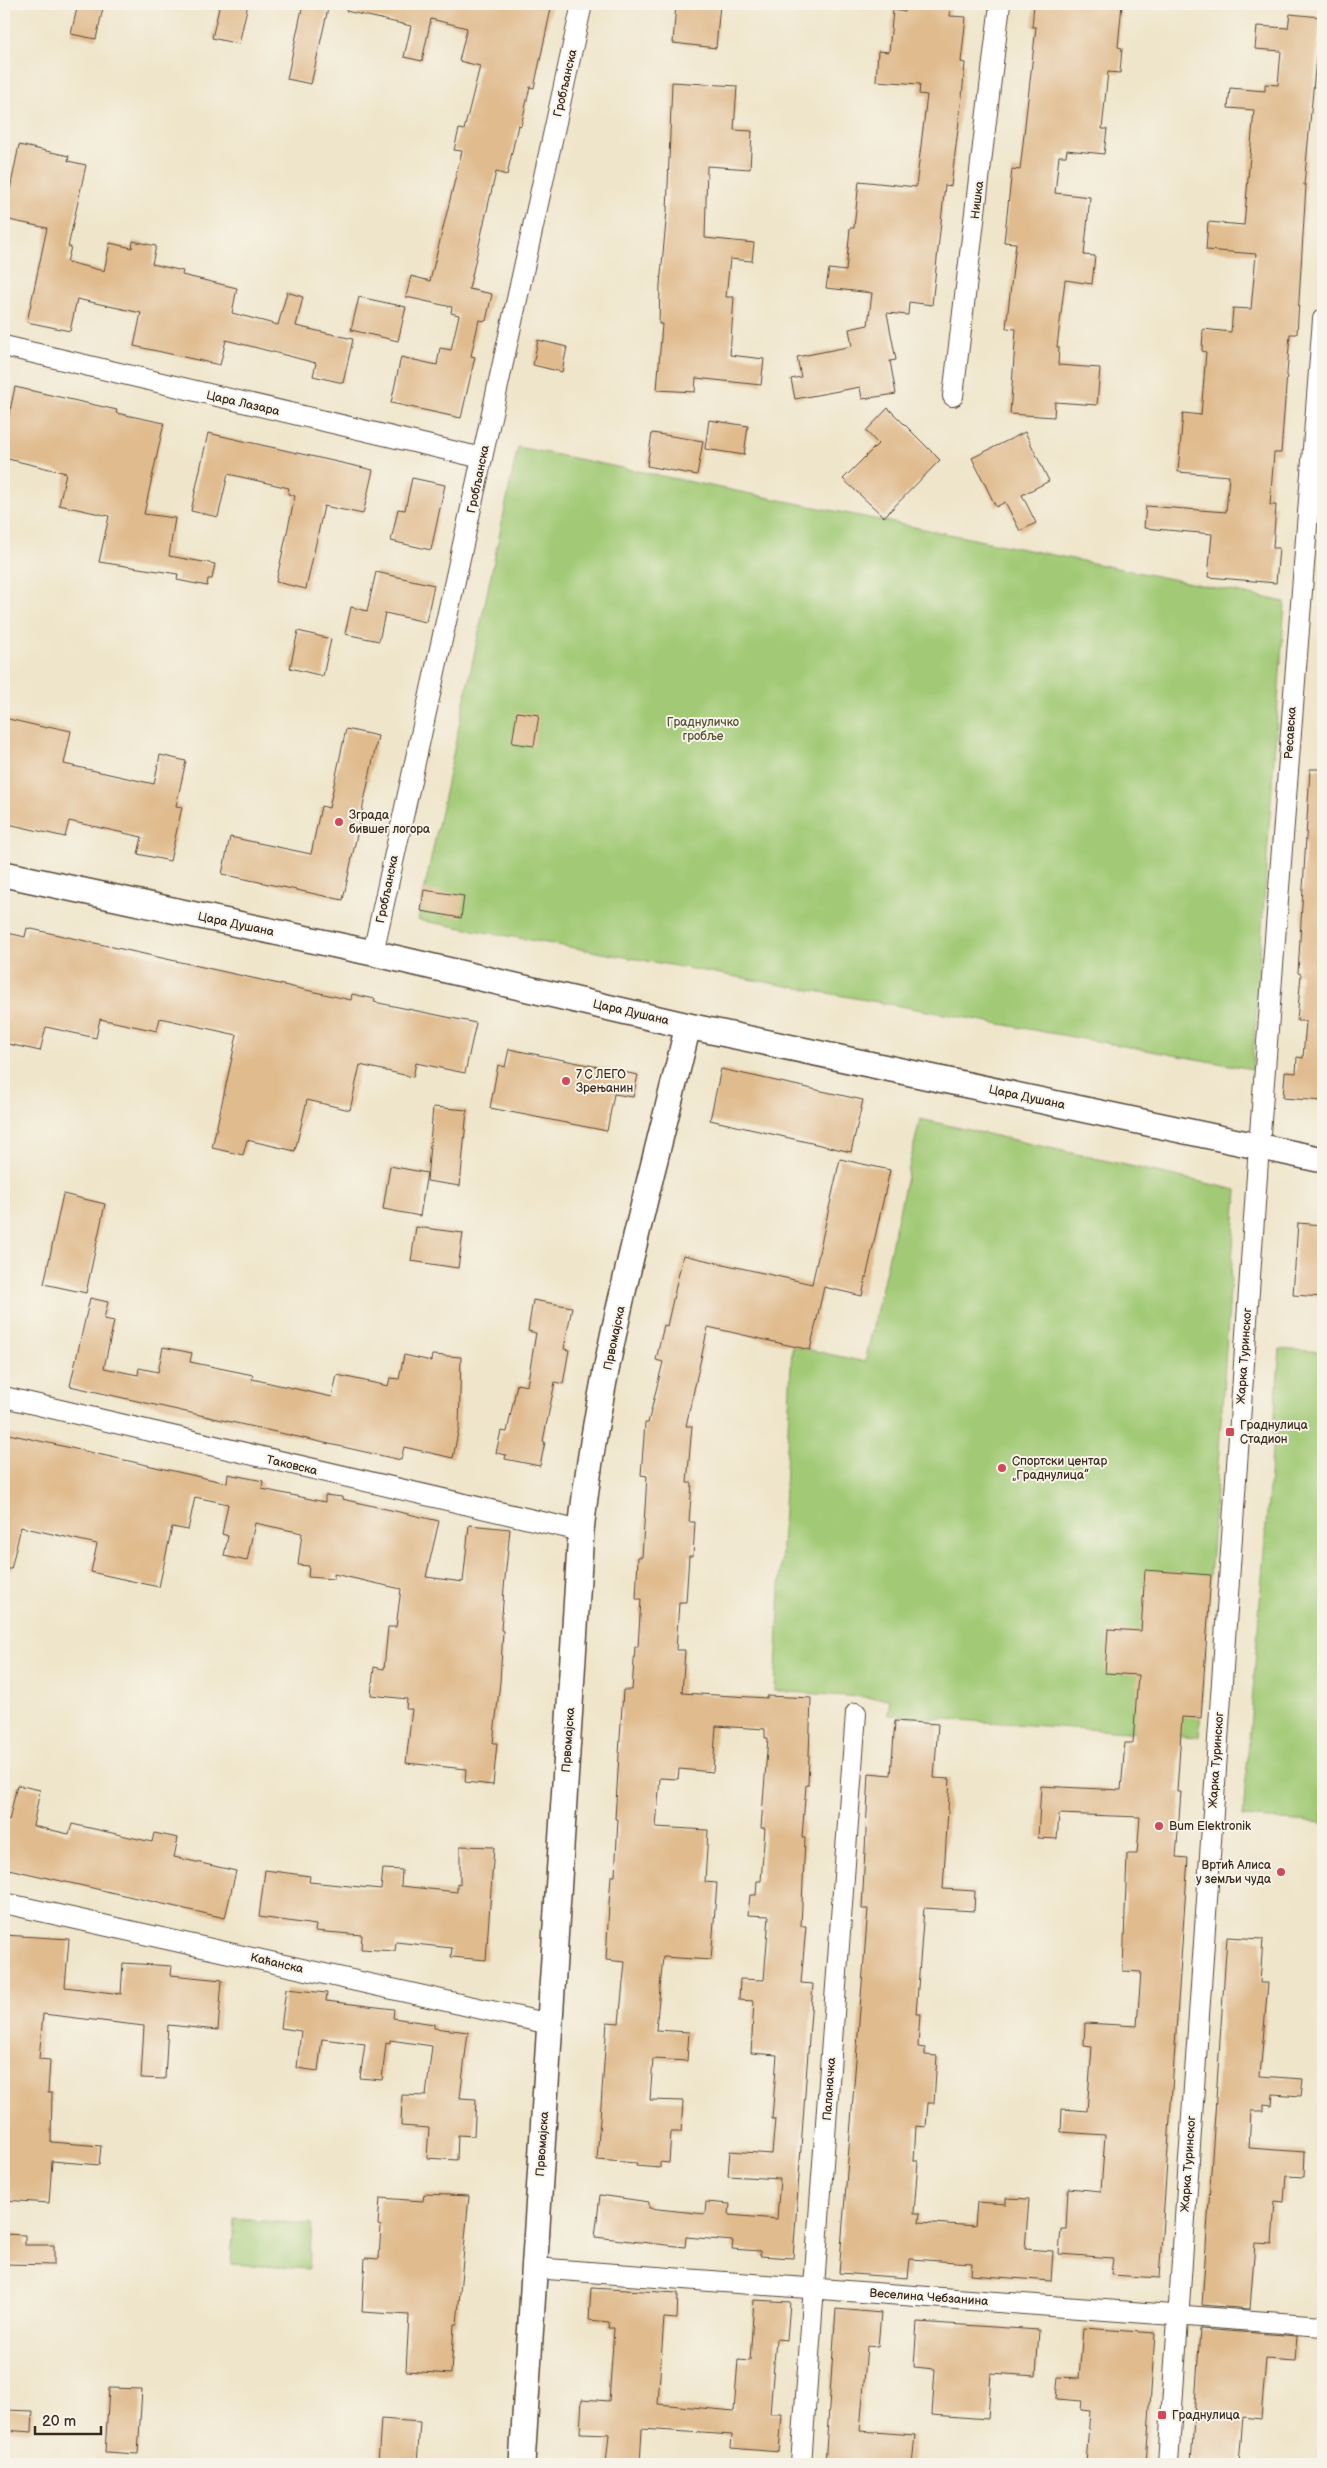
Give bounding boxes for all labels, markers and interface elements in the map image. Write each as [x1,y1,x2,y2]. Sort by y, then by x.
street label: Гробљанска [550,48,581,118]
street label: Нишка [968,180,987,220]
street label: Цара Лазара [205,388,281,419]
street label: Гробљанска [464,444,493,514]
street label: Ресавска [1281,706,1300,760]
park label: Граднуличко гробље [667,715,739,744]
place label: Зграда бившег логора [349,808,430,837]
marker: Зграда бившег логора [333,816,345,828]
street label: Гробљанска [373,854,402,924]
street label: Цара Душана [196,909,275,940]
street label: Цара Душана [591,996,670,1029]
place label: 7 С ЛЕГО Зрењанин [576,1067,633,1096]
marker: 7 С ЛЕГО Зрењанин [560,1075,572,1087]
street label: Цара Душана [987,1082,1066,1113]
street label: Првомајска [600,1305,629,1372]
street label: Жарка Туринског [1234,1307,1255,1405]
place label: Граднулица Стадион [1240,1418,1308,1447]
marker: Граднулица Стадион [1224,1426,1236,1438]
street label: Таковска [265,1452,319,1479]
place label: Спортски центар „Граднулица” [1012,1454,1107,1483]
marker: Спортски центар „Граднулица” [996,1462,1008,1474]
street label: Првомајска [559,1707,578,1773]
street label: Жарка Туринског [1206,1711,1227,1809]
place label: Bum Elektronik [1169,1819,1251,1834]
marker: Bum Elektronik [1153,1820,1165,1832]
place label: Вртић Алиса у земљи чуда [1196,1858,1271,1887]
marker: Вртић Алиса у земљи чуда [1275,1866,1287,1878]
street label: Каћанска [249,1950,305,1977]
street label: Паланачка [820,2057,839,2121]
street label: Првомајска [533,2111,552,2177]
street label: Жарка Туринског [1178,2115,1199,2213]
street label: Веселина Чебзанина [869,2286,989,2309]
scale bar [35,2403,101,2435]
place label: Граднулица [1172,2408,1240,2423]
marker: Граднулица [1156,2409,1168,2421]
text: 20 m [42,2412,76,2431]

